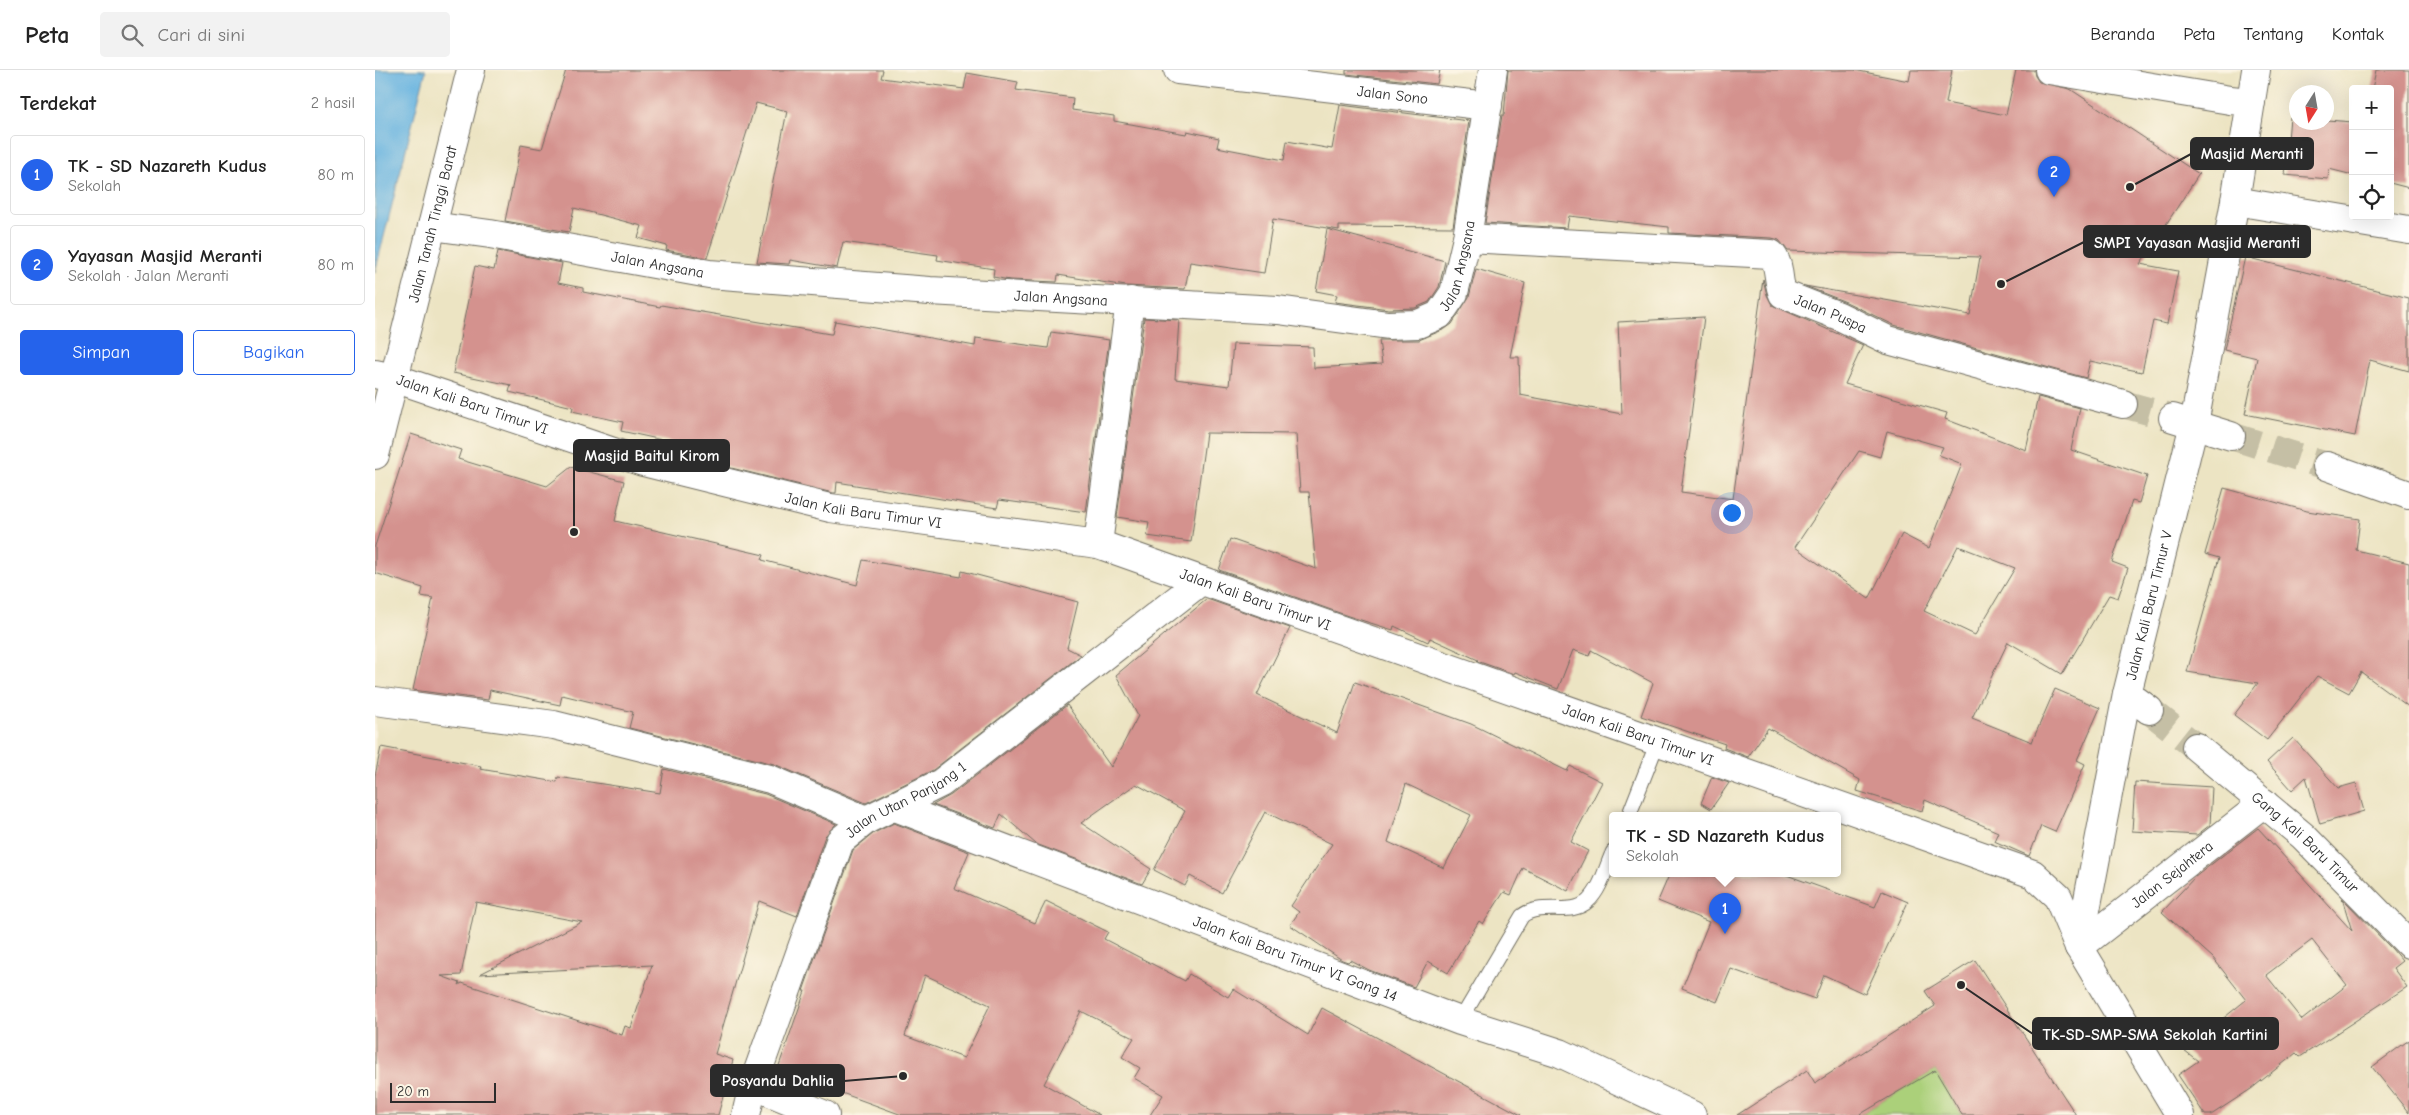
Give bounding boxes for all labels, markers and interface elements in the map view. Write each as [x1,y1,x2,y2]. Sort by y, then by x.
search box [100,12,450,57]
text: Peta [25,21,70,49]
icon: search [118,21,146,49]
text: Cari di sini [158,24,245,46]
text: Beranda [2090,24,2155,45]
text: Peta [2183,24,2215,45]
text: Tentang [2243,24,2304,45]
text: Kontak [2332,24,2384,45]
street label: Jalan Sono [1356,82,1429,108]
north arrow [2289,85,2334,130]
map controls [2349,85,2394,220]
button: + [2349,85,2394,130]
text: Terdekat [20,91,96,115]
text: 2 hasil [311,94,355,112]
button: − [2349,130,2394,175]
callout: Masjid Meranti [2191,138,2313,169]
street label: Jalan Tanah Tinggi Barat [404,143,461,304]
text: Masjid Meranti [2201,145,2303,163]
text: TK - SD Nazareth Kudus [68,155,266,177]
pin: 2 [2038,156,2070,197]
text: 1 [34,166,40,184]
text: 80 m [317,166,354,184]
button: locate [2349,175,2394,220]
text: Sekolah [68,177,121,195]
street label: Jalan Angsana [1435,219,1479,314]
callout: SMPI Yayasan Masjid Meranti [2084,226,2310,257]
text: SMPI Yayasan Masjid Meranti [2094,234,2300,252]
text: Yayasan Masjid Meranti [68,245,262,267]
street label: Jalan Angsana [610,247,705,282]
text: 2 [33,256,41,274]
text: 80 m [317,256,354,274]
text: Sekolah · Jalan Meranti [68,267,229,285]
street label: Jalan Angsana [1014,287,1108,310]
street label: Jalan Puspa [1792,290,1870,337]
button: Simpan [20,330,183,375]
button: Bagikan [193,330,355,375]
street label: Jalan Kali Baru Timur VI [394,370,550,438]
callout: Masjid Baitul Kirom [574,440,729,471]
text: Masjid Baitul Kirom [585,447,719,465]
street label: Jalan Kali Baru Timur VI [783,488,943,532]
your location [1719,500,1745,526]
street label: Jalan Kali Baru Timur V [2122,529,2176,682]
street label: Jalan Kali Baru Timur VI [1177,565,1333,634]
street label: Jalan Kali Baru Timur VI [1560,700,1716,770]
street label: Jalan Utan Panjang 1 [842,758,970,842]
street label: Gang Kali Baru Timur [2248,788,2363,897]
popup [1609,812,1841,877]
text: TK - SD Nazareth Kudus [1626,825,1824,847]
street label: Jalan Sejahtera [2128,837,2217,912]
text: Sekolah [1626,847,1679,865]
pin: 1 [1709,893,1741,934]
street label: Jalan Kali Baru Timur VI Gang 14 [1191,912,1400,1005]
callout: TK-SD-SMP-SMA Sekolah Kartini [2033,1018,2278,1049]
text: TK-SD-SMP-SMA Sekolah Kartini [2042,1026,2268,1044]
callout: Posyandu Dahlia [711,1065,844,1096]
text: Posyandu Dahlia [722,1072,834,1090]
scale bar [390,1080,496,1103]
text: 20 m [397,1083,429,1100]

